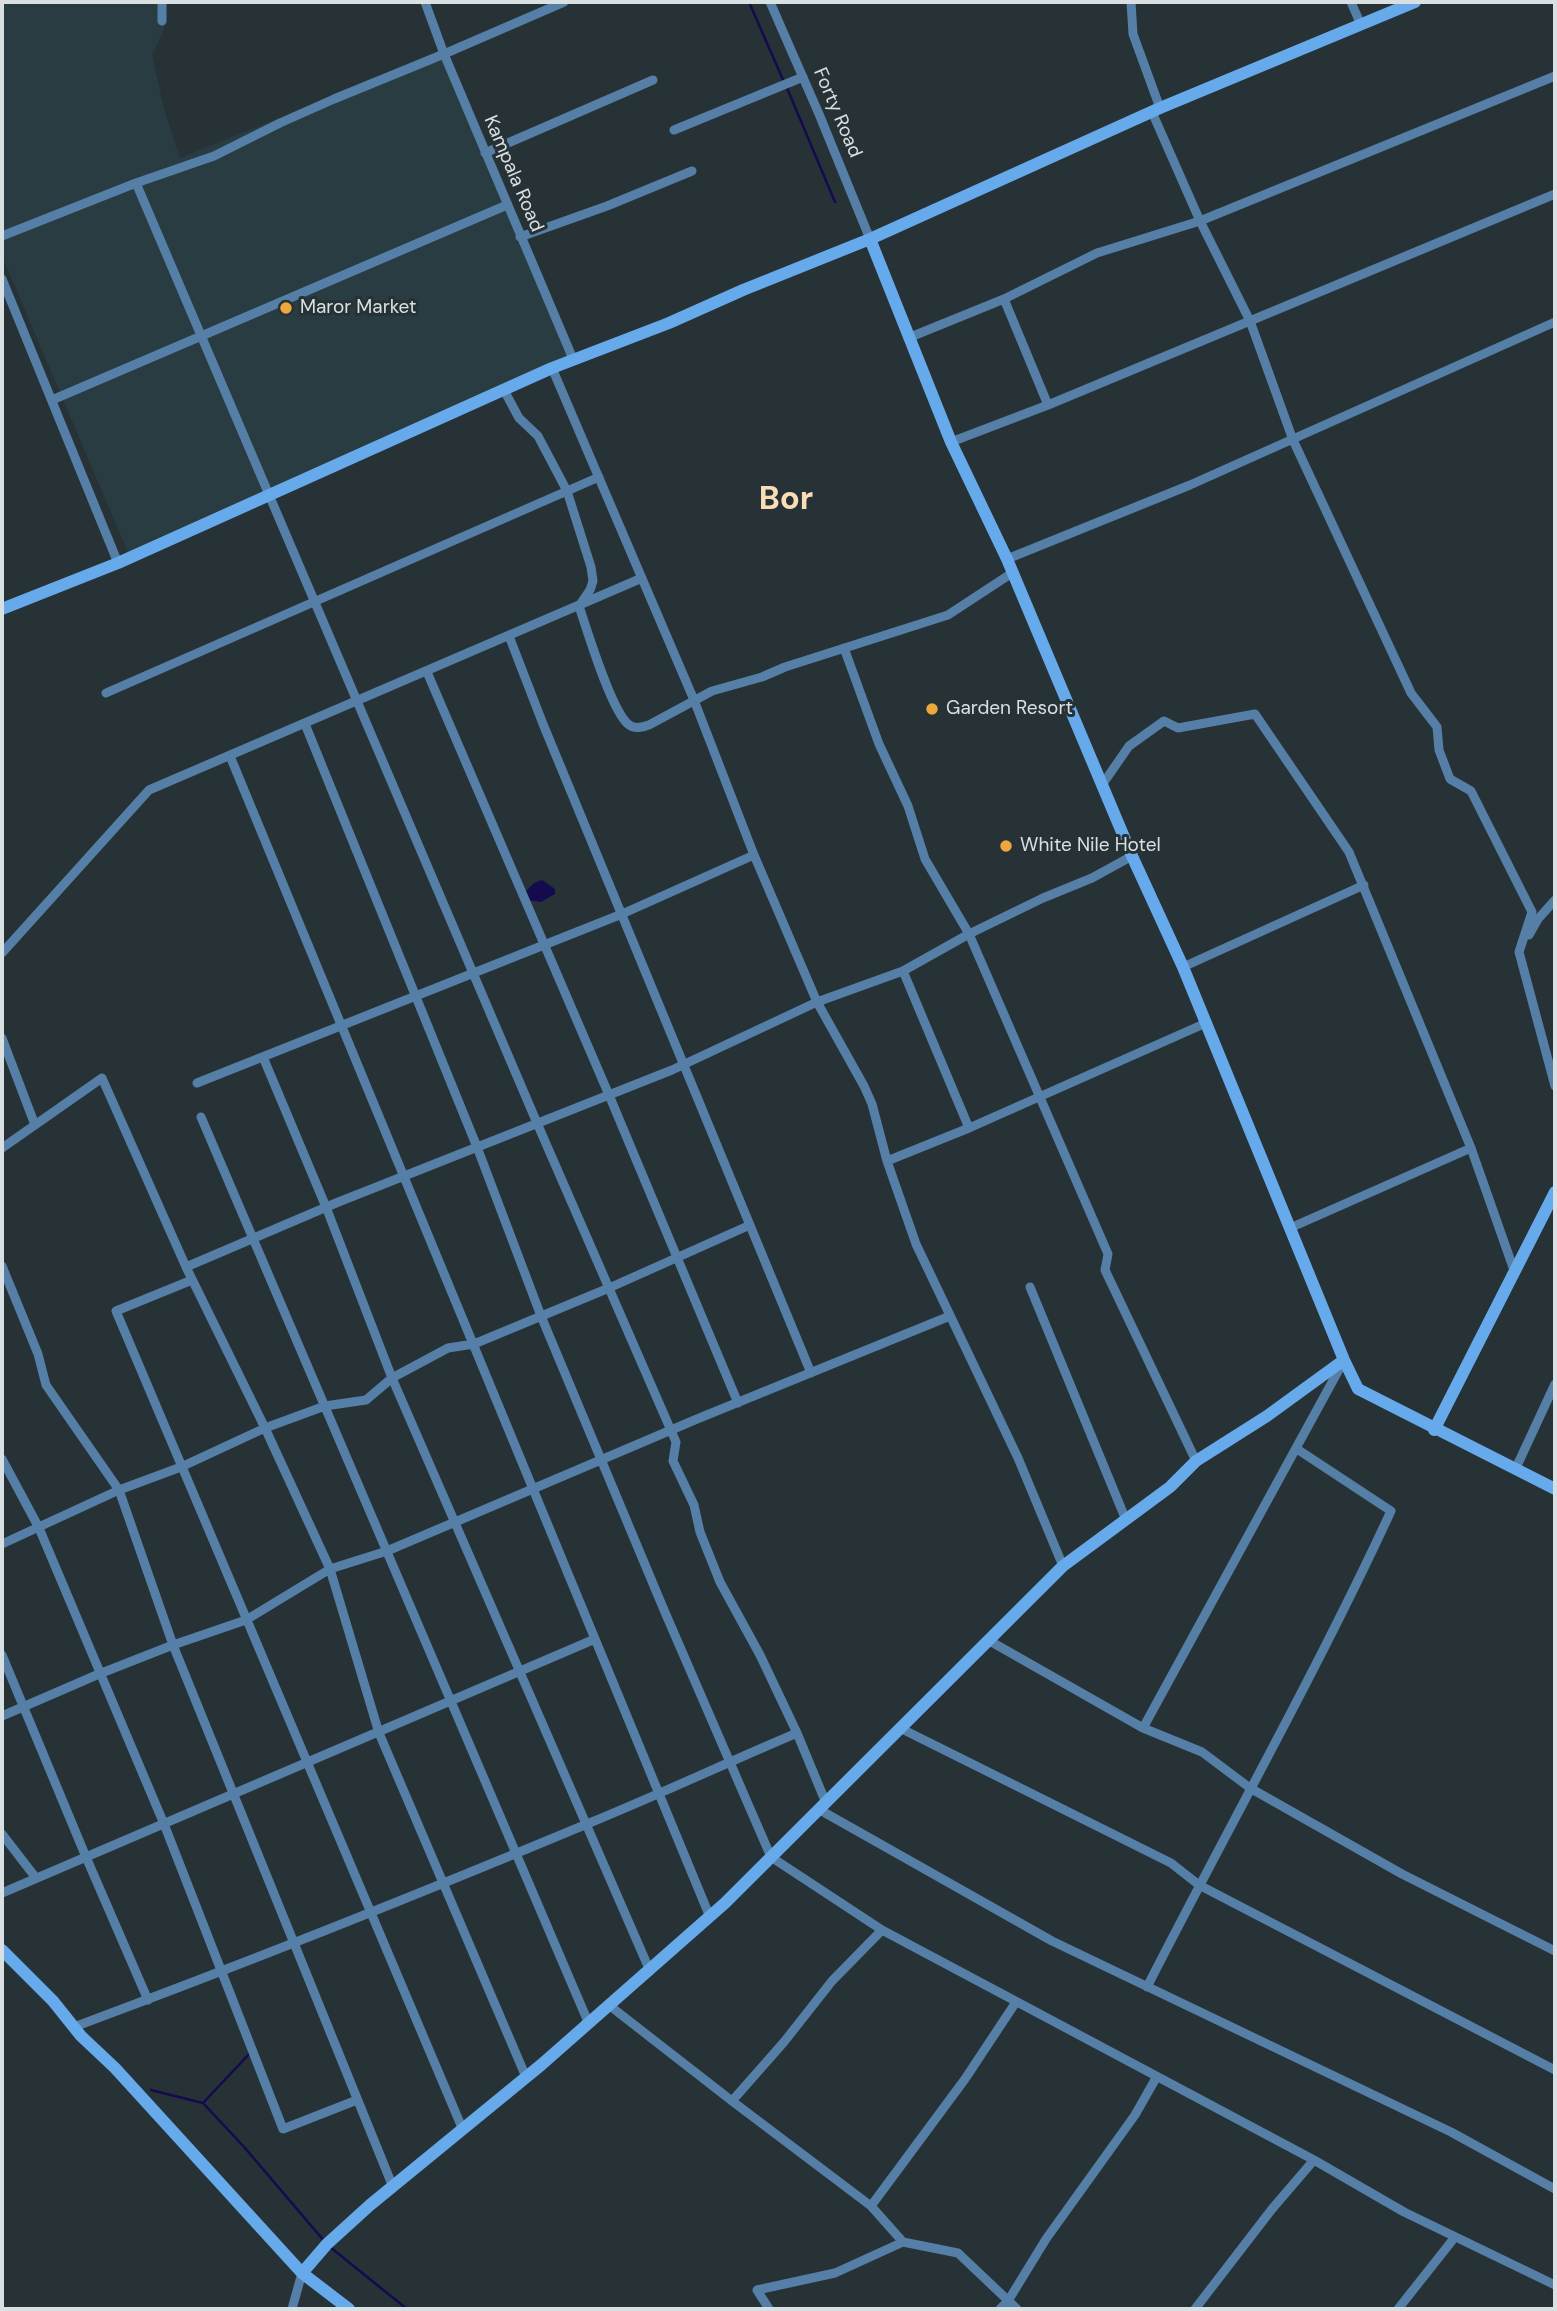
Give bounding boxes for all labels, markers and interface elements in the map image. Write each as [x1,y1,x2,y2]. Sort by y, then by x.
street label: Forty Road [808,65,866,161]
street label: Kampala Road [478,112,548,236]
place label: Maror Market [300,297,416,319]
marker: Maror Market [278,300,294,316]
district label: Bor [759,480,813,520]
place label: Garden Resort [946,698,1073,720]
marker: Garden Resort [924,701,940,717]
place label: White Nile Hotel [1020,835,1161,857]
marker: White Nile Hotel [998,838,1014,854]

